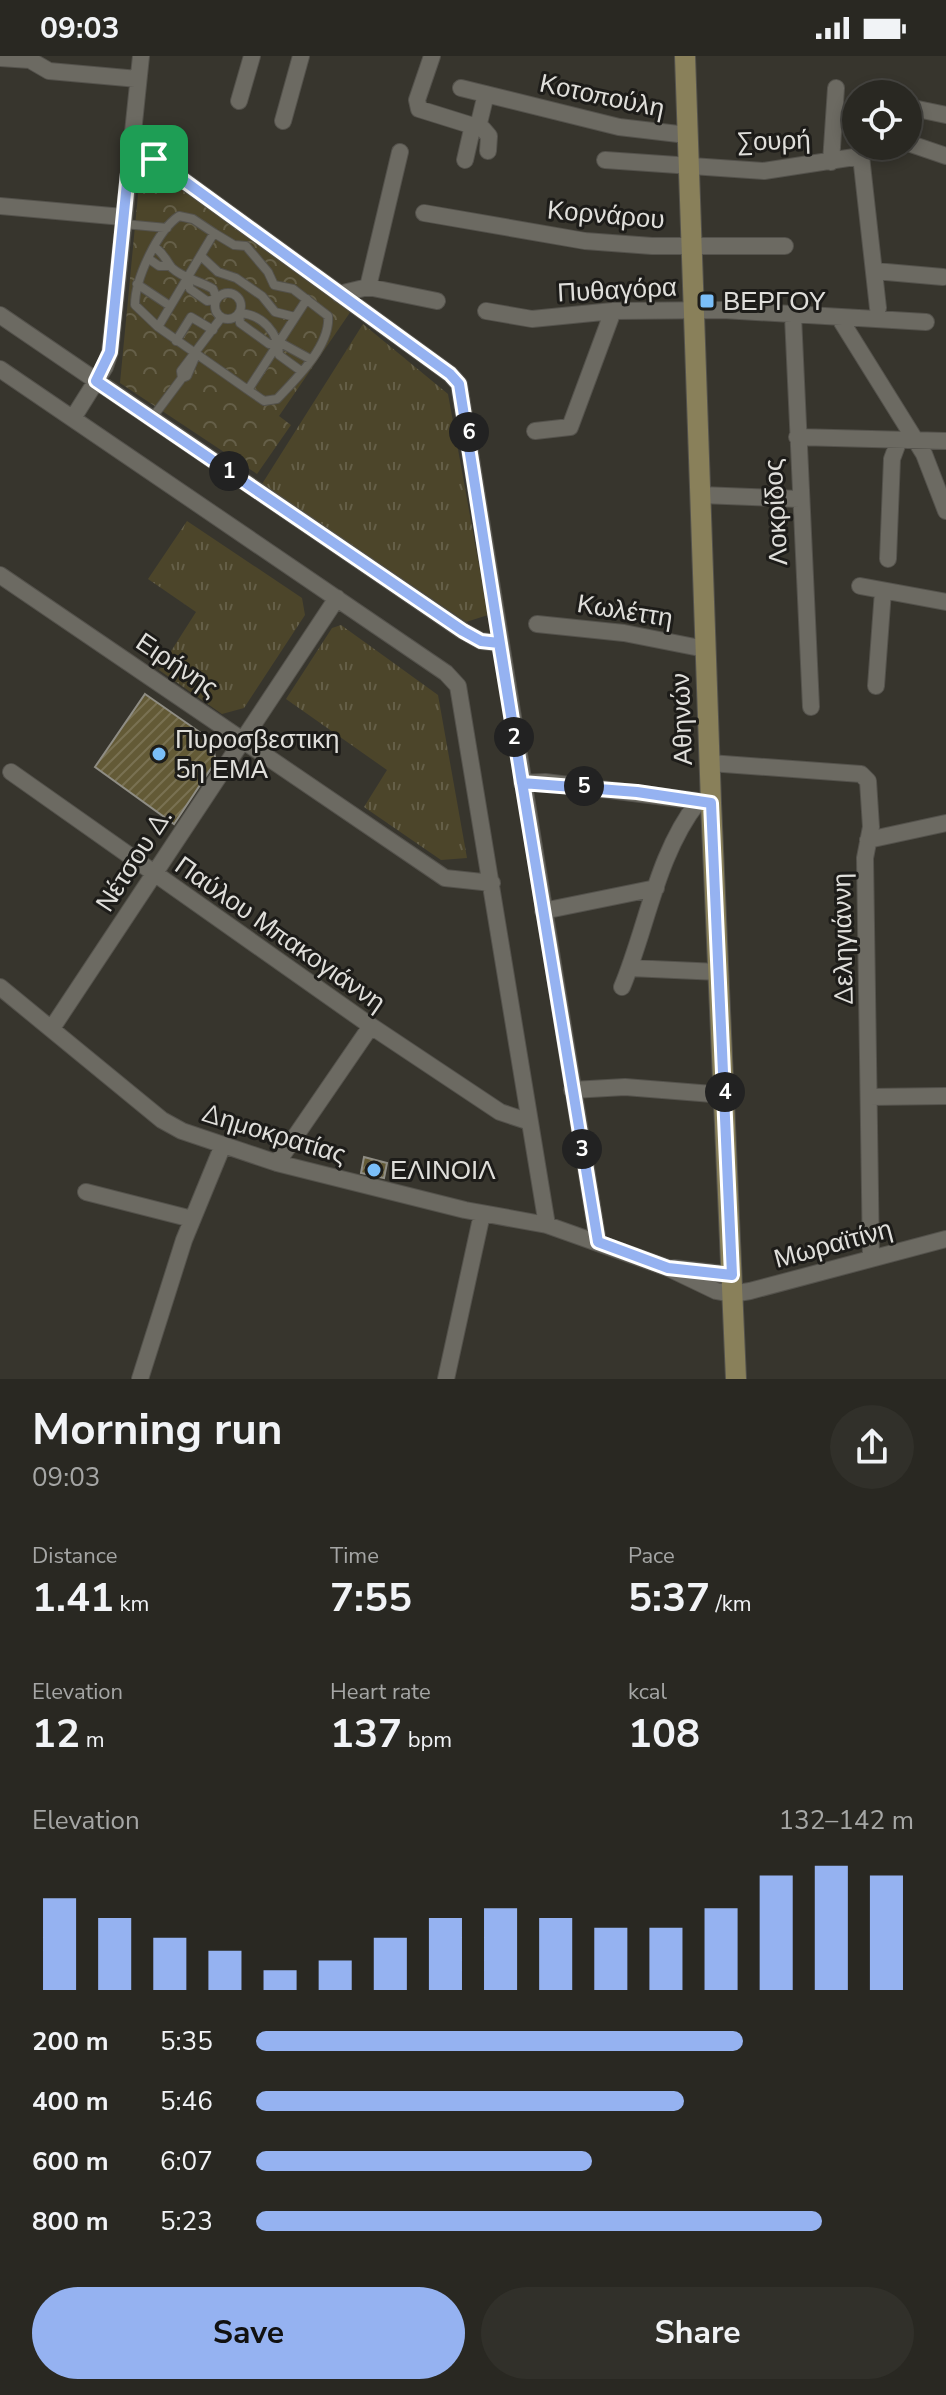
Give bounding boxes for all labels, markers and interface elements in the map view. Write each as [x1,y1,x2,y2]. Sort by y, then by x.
text: 09:03 [40,8,119,49]
street label: Κοτοπούλη [536,66,668,126]
map controls [842,80,922,160]
button: locate [842,80,922,160]
street label: Σουρή [737,122,811,160]
pin [120,125,188,193]
icon: arrive [132,137,176,181]
street label: Κορνάρου [546,192,666,238]
street label: Πυθαγόρα [556,269,678,311]
place label: ΒΕΡΓΟΥ [723,284,826,319]
marker: ΒΕΡΓΟΥ [698,292,716,310]
pin: 6 [449,412,489,452]
text: 6 [462,417,476,447]
pin: 1 [209,451,249,491]
text: 1 [222,456,236,486]
street label: Λοκρίδος [756,458,796,566]
street label: Κωλέττη [575,586,675,636]
street label: Ειρήνης [129,625,225,705]
street label: Αθηνών [663,672,701,766]
pin: 2 [494,717,534,757]
place label: Πυροσβεστικη 5η ΕΜΑ [175,722,339,787]
text: 2 [507,722,521,752]
marker: Πυροσβεστικη 5η ΕΜΑ [150,745,168,763]
pin: 5 [564,766,604,806]
text: 5 [577,771,591,801]
street label: Νέτσου Δ. [88,802,180,918]
street label: Παύλου Μπακογιάννη [168,848,392,1020]
street label: Δεληγιάννη [824,873,862,1005]
pin: 4 [705,1072,745,1112]
text: 4 [718,1077,732,1107]
street label: Δημοκρατίας [198,1095,350,1173]
pin: 3 [562,1129,602,1169]
text: 3 [575,1134,589,1164]
place label: ΕΛΙΝΟΙΛ [390,1153,496,1188]
marker: ΕΛΙΝΟΙΛ [365,1161,383,1179]
street label: Μωραϊτίνη [770,1211,896,1277]
text: Morning run [32,1400,282,1460]
button: share [830,1405,914,1489]
text: 09:03 [32,1460,100,1495]
text: Distance [32,1541,117,1571]
text: Time [330,1541,379,1571]
text: Pace [628,1541,675,1571]
text: 1.41 [32,1571,114,1625]
text: 7:55 [330,1571,412,1625]
text: 5:37 [628,1571,710,1625]
text: km [114,1589,149,1619]
text: /km [710,1589,752,1619]
text: Elevation [32,1677,123,1707]
text: Heart rate [330,1677,431,1707]
text: kcal [628,1677,667,1707]
text: 12 [32,1707,80,1761]
text: 137 [330,1707,402,1761]
text: 108 [628,1707,700,1761]
text: m [80,1725,105,1755]
text: bpm [402,1725,452,1755]
text: Elevation [32,1803,140,1838]
text: 132–142 m [778,1803,914,1838]
text: 200 m [32,2024,109,2059]
text: 5:35 [160,2024,213,2059]
text: 400 m [32,2084,109,2119]
text: 5:46 [160,2084,213,2119]
text: 600 m [32,2144,109,2179]
text: 6:07 [160,2144,213,2179]
text: 800 m [32,2204,109,2239]
text: 5:23 [160,2204,213,2239]
button: Save [32,2287,465,2379]
button: Share [481,2287,914,2379]

